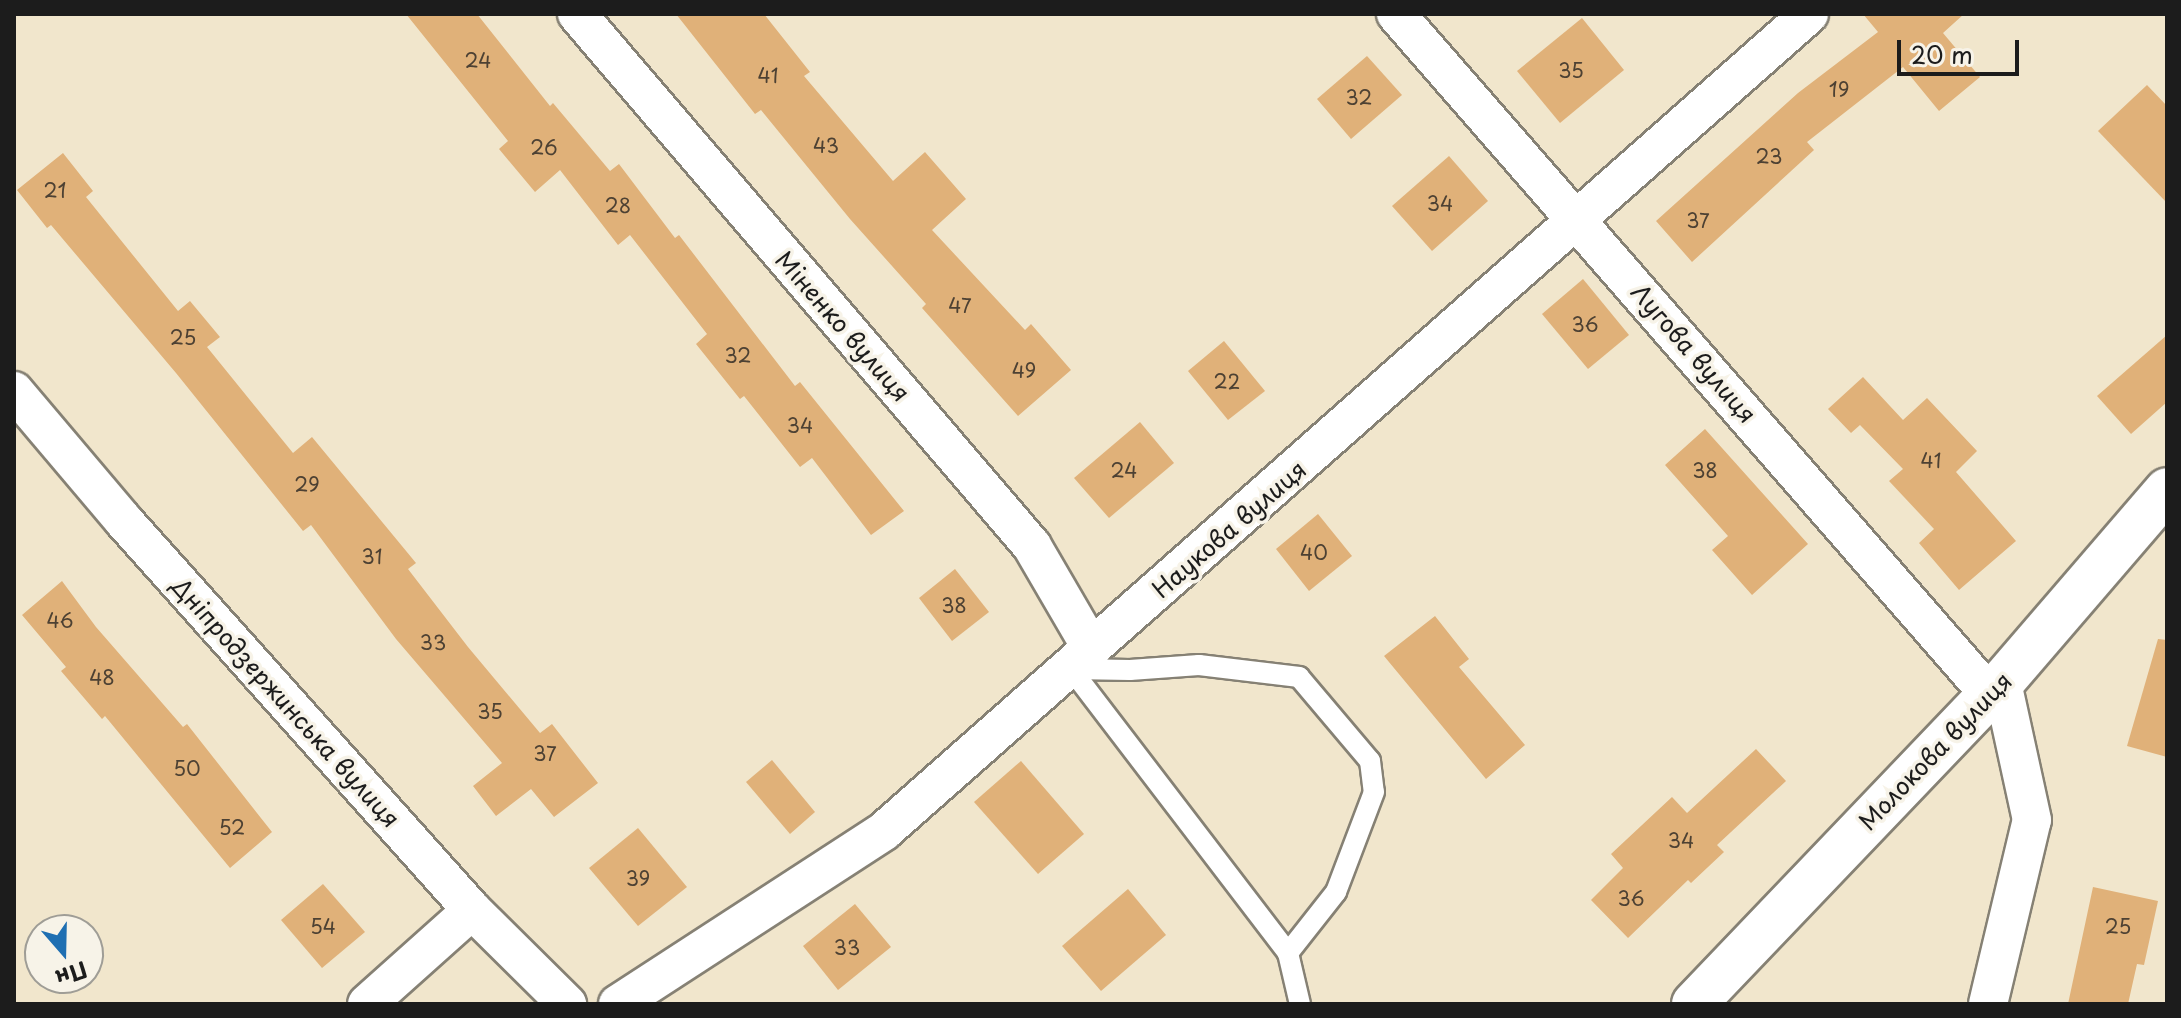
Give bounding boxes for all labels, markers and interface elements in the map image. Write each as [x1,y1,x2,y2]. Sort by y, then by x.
scale bar [1901,24,2023,74]
text: 20 m [1911,36,1973,72]
house number: 24 [465,48,491,72]
house number: 35 [1558,58,1584,82]
house number: 41 [758,63,778,87]
house number: 19 [1829,77,1849,101]
house number: 32 [1346,85,1372,109]
house number: 43 [813,133,839,157]
house number: 26 [530,135,558,159]
house number: 23 [1755,144,1783,168]
house number: 21 [43,178,67,202]
house number: 34 [1427,191,1453,215]
house number: 28 [605,193,631,217]
house number: 37 [1686,208,1710,232]
street label: Міненко вулиця [770,245,916,407]
street label: Лугова вулиця [1625,277,1763,429]
house number: 47 [948,293,972,317]
house number: 36 [1571,312,1599,336]
house number: 25 [170,325,196,349]
house number: 32 [725,343,751,367]
house number: 49 [1012,358,1036,382]
house number: 22 [1214,369,1240,393]
house number: 34 [787,413,813,437]
house number: 41 [1921,448,1941,472]
street label: Наукова вулиця [1146,454,1312,604]
house number: 24 [1111,458,1137,482]
house number: 38 [1692,458,1718,482]
house number: 29 [294,472,320,496]
house number: 40 [1300,540,1328,564]
house number: 31 [362,544,382,568]
street label: Дніпродзержинська вулиця [166,571,406,833]
house number: 38 [941,593,967,617]
house number: 46 [46,608,74,632]
house number: 33 [420,630,446,654]
house number: 48 [89,665,115,689]
street label: Молокова вулиця [1852,666,2018,836]
house number: 35 [477,699,503,723]
house number: 37 [533,741,557,765]
house number: 50 [173,756,201,780]
house number: 52 [219,815,245,839]
house number: 34 [1668,828,1694,852]
house number: 39 [626,866,650,890]
house number: 36 [1617,886,1645,910]
north arrow [24,914,104,994]
house number: 54 [310,914,336,938]
house number: 25 [2105,914,2131,938]
house number: 33 [834,935,860,959]
text: Пн [51,954,92,996]

